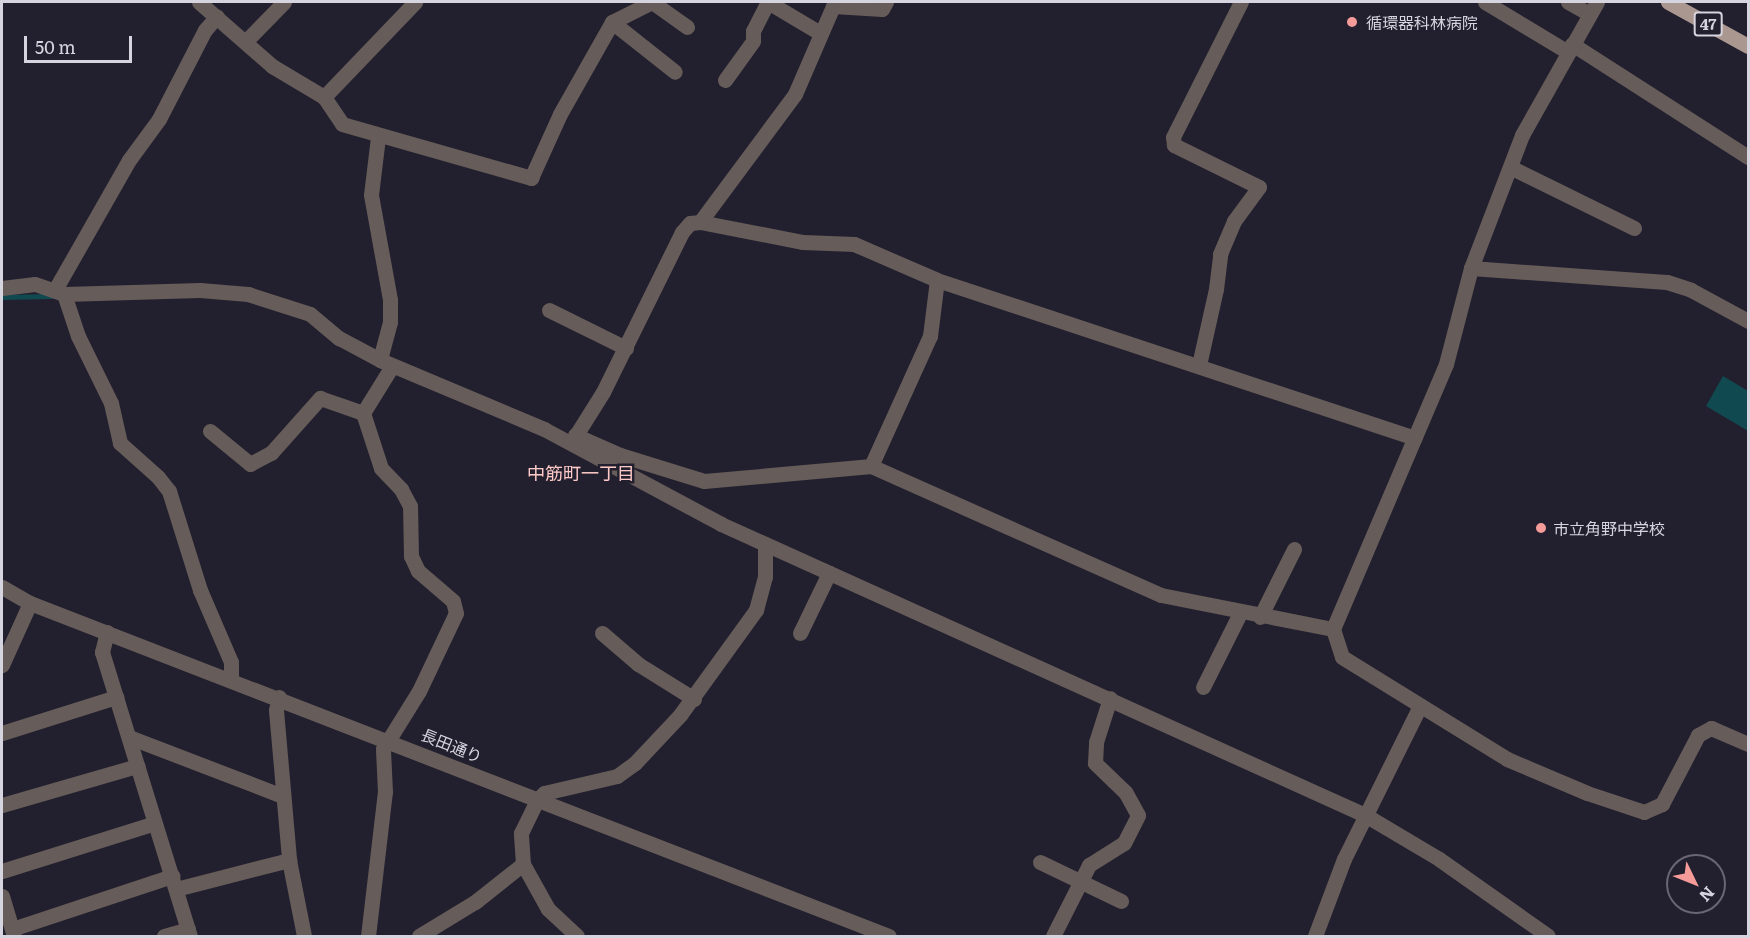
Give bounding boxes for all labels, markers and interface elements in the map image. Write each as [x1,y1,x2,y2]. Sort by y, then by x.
place label: 循環器科林病院 [1366,12,1478,32]
road number: 47 [1693,12,1723,36]
marker: 循環器科林病院 [1343,13,1361,31]
scale bar [27,24,135,62]
text: 50 m [35,33,76,60]
district label: 中筋町一丁目 [527,462,635,484]
place label: 市立角野中学校 [1553,518,1665,538]
marker: 市立角野中学校 [1534,521,1548,535]
street label: 長田通り [419,724,485,766]
north arrow [1666,854,1726,914]
text: N [1694,882,1721,908]

